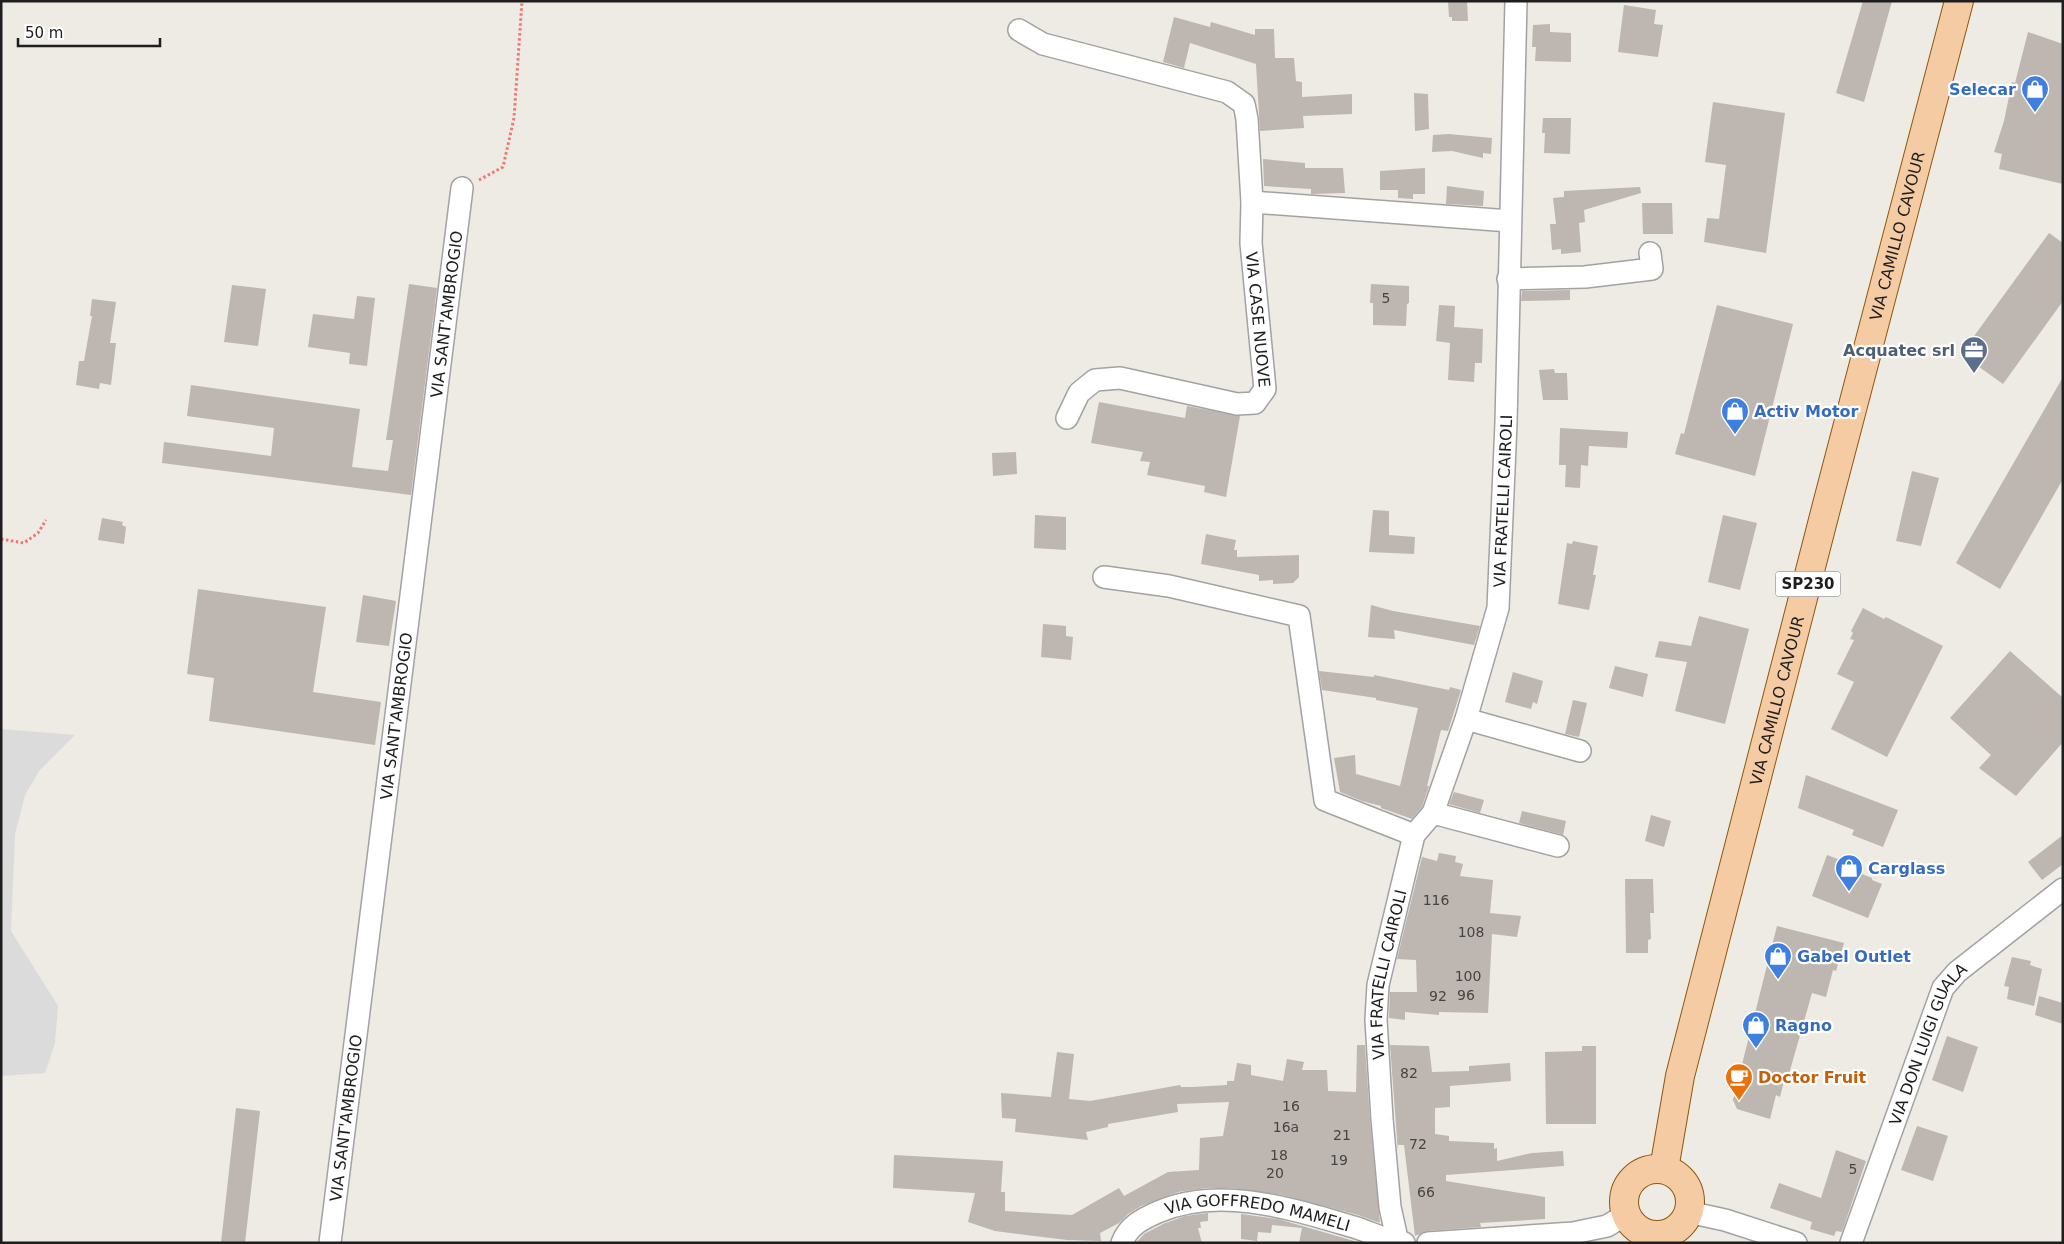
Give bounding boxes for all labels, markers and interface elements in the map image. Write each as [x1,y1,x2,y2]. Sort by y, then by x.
scale bar [18,15,160,47]
text: 50 m [25,24,63,42]
shop icon: Selecar [2020,74,2050,113]
place label: Selecar [1949,80,2016,99]
street label: VIA CAMILLO CAVOUR [1866,149,1928,323]
street label: VIA SANT'AMBROGIO [426,229,466,399]
street label: VIA CASE NUOVE [1242,251,1274,388]
house number: 5 [1382,290,1390,306]
office icon: Acquatec srl [1959,335,1989,374]
place label: Acquatec srl [1843,341,1955,360]
shop icon: Activ Motor [1720,396,1750,435]
place label: Activ Motor [1754,402,1859,421]
street label: VIA FRATELLI CAIROLI [1489,414,1516,588]
road number: SP230 [1776,572,1840,596]
street label: VIA CAMILLO CAVOUR [1746,614,1808,787]
street label: VIA SANT'AMBROGIO [376,631,416,801]
shop icon: Carglass [1834,853,1864,892]
place label: Carglass [1868,859,1945,878]
street label: VIA FRATELLI CAIROLI [1366,888,1410,1060]
house number: 116 [1423,892,1449,908]
house number: 108 [1458,924,1484,940]
shop icon: Gabel Outlet [1763,941,1793,980]
place label: Gabel Outlet [1797,947,1911,966]
street label: VIA DON LUIGI GUALA [1885,959,1970,1128]
house number: 100 [1455,968,1481,984]
house number: 96 [1457,987,1475,1003]
house number: 92 [1429,988,1447,1004]
shop icon: Ragno [1741,1010,1771,1049]
place label: Ragno [1775,1016,1832,1035]
street label: VIA SANT'AMBROGIO [326,1033,366,1203]
cafe icon: Doctor Fruit [1724,1062,1754,1101]
house number: 82 [1400,1065,1418,1081]
place label: Doctor Fruit [1758,1068,1867,1087]
house number: 16 [1282,1098,1300,1114]
house number: 16a [1273,1119,1299,1135]
house number: 21 [1333,1127,1351,1143]
house number: 72 [1409,1136,1427,1152]
house number: 18 [1270,1147,1288,1163]
house number: 19 [1330,1152,1348,1168]
house number: 5 [1849,1161,1857,1177]
house number: 20 [1266,1165,1284,1181]
house number: 66 [1417,1184,1435,1200]
street label: VIA GOFFREDO MAMELI [1162,1190,1352,1235]

